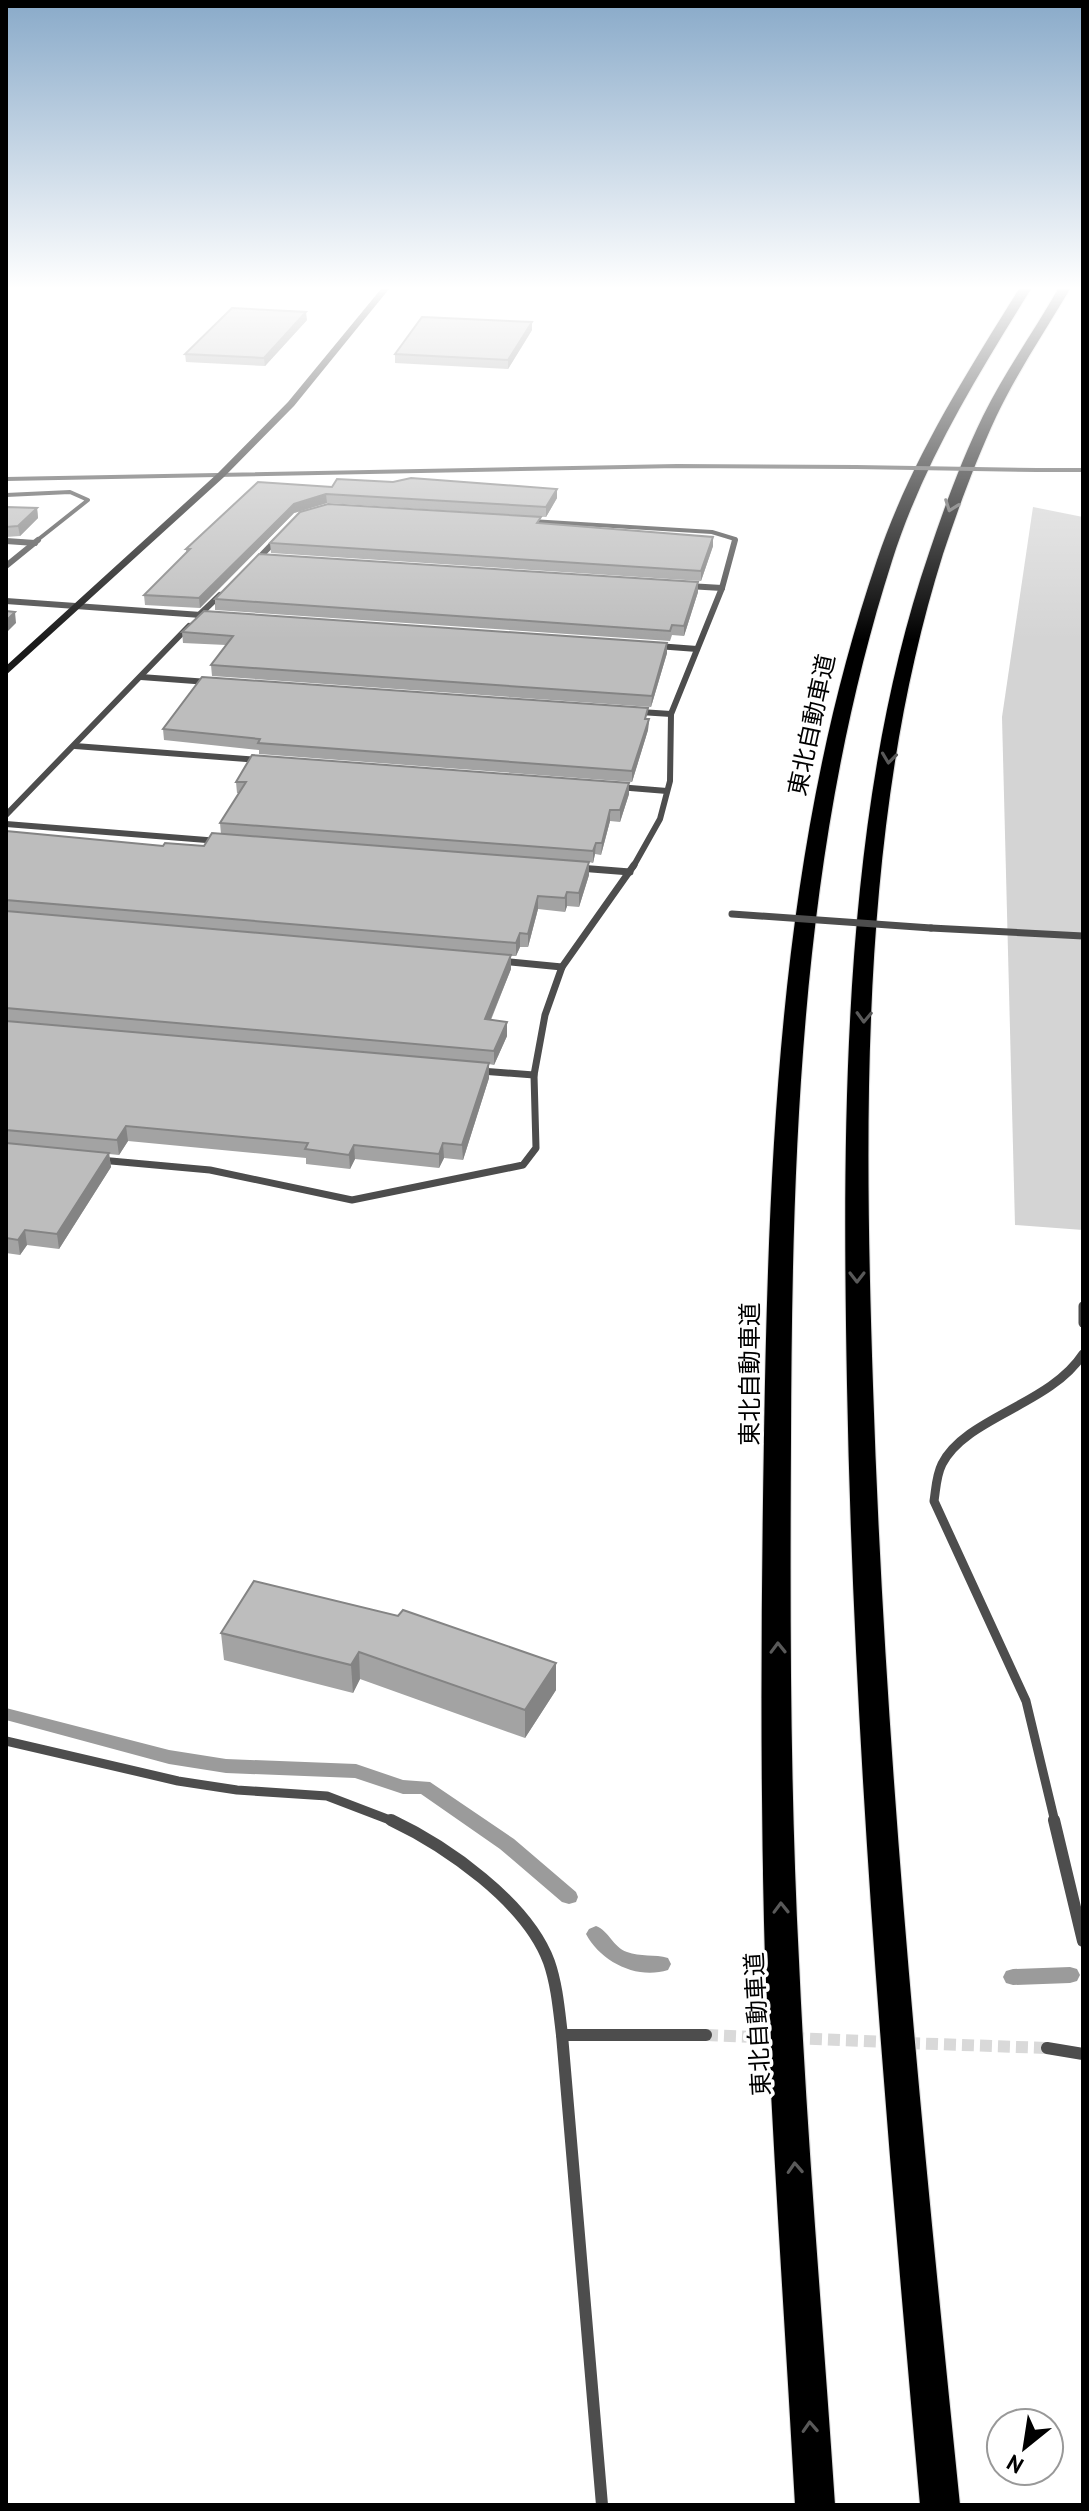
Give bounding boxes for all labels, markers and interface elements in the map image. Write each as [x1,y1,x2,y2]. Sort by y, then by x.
one-way arrow [944,498,961,512]
street label: 東北自動車道 [781,651,842,799]
one-way arrow [881,751,898,765]
one-way arrow [855,1011,872,1024]
one-way arrow [848,1271,866,1284]
street label: 東北自動車道 [734,1302,765,1446]
one-way arrow [769,1641,786,1654]
one-way arrow [773,1901,790,1914]
street label: 東北自動車道 [738,1951,777,2097]
one-way arrow [786,2161,803,2174]
north arrow [985,2407,1065,2487]
one-way arrow [802,2420,819,2433]
text: N [1002,2449,1028,2480]

